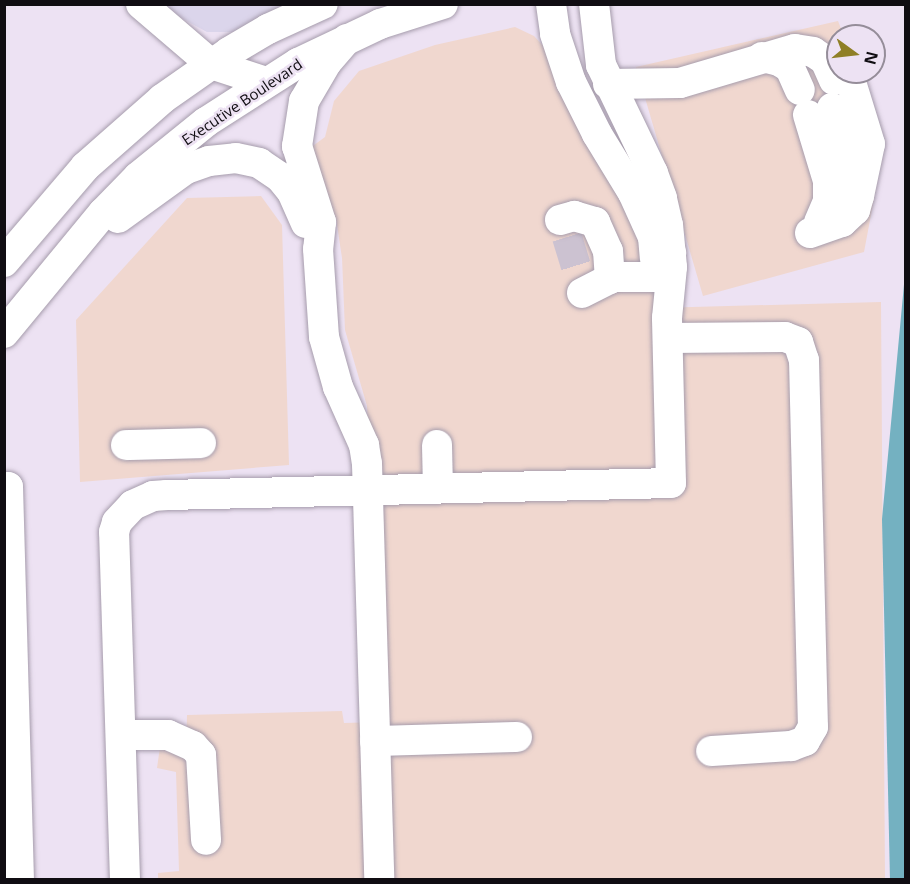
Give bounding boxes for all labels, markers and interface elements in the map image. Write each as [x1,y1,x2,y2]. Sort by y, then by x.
north arrow [826,24,886,84]
text: N [859,49,884,67]
street label: Executive Boulevard [178,55,306,149]

